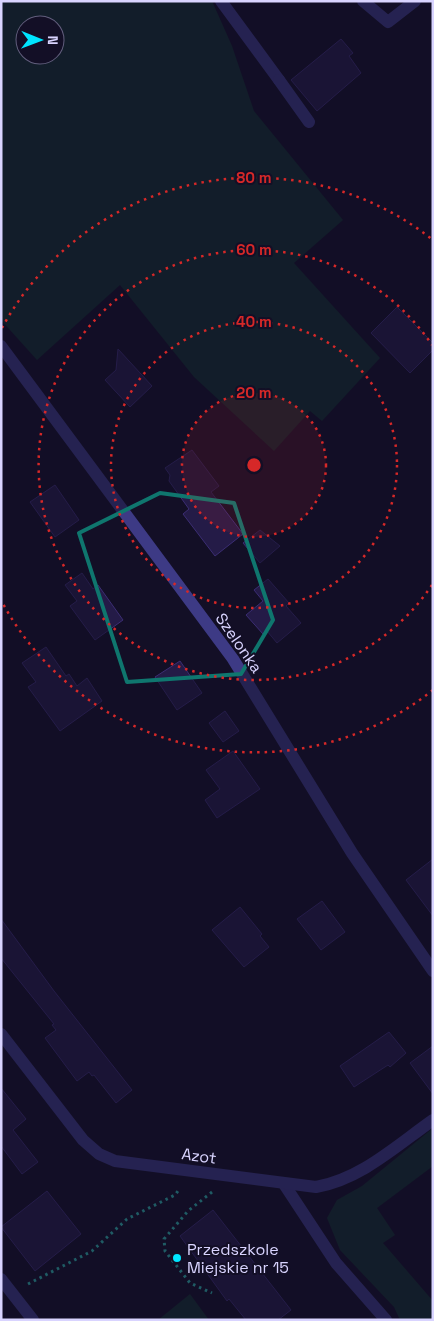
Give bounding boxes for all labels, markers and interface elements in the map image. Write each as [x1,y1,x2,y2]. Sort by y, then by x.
north arrow [15,15,65,65]
text: N [44,35,62,45]
text: 80 m [236,168,272,187]
text: 60 m [236,240,272,259]
text: 40 m [236,312,272,331]
text: 20 m [236,383,272,402]
centre of rings [245,456,263,474]
street label: Szelonka [211,609,267,677]
street label: Azot [180,1143,218,1169]
place label: Przedszkole Miejskie nr 15 [187,1239,289,1278]
marker: Przedszkole Miejskie nr 15 [171,1252,183,1264]

